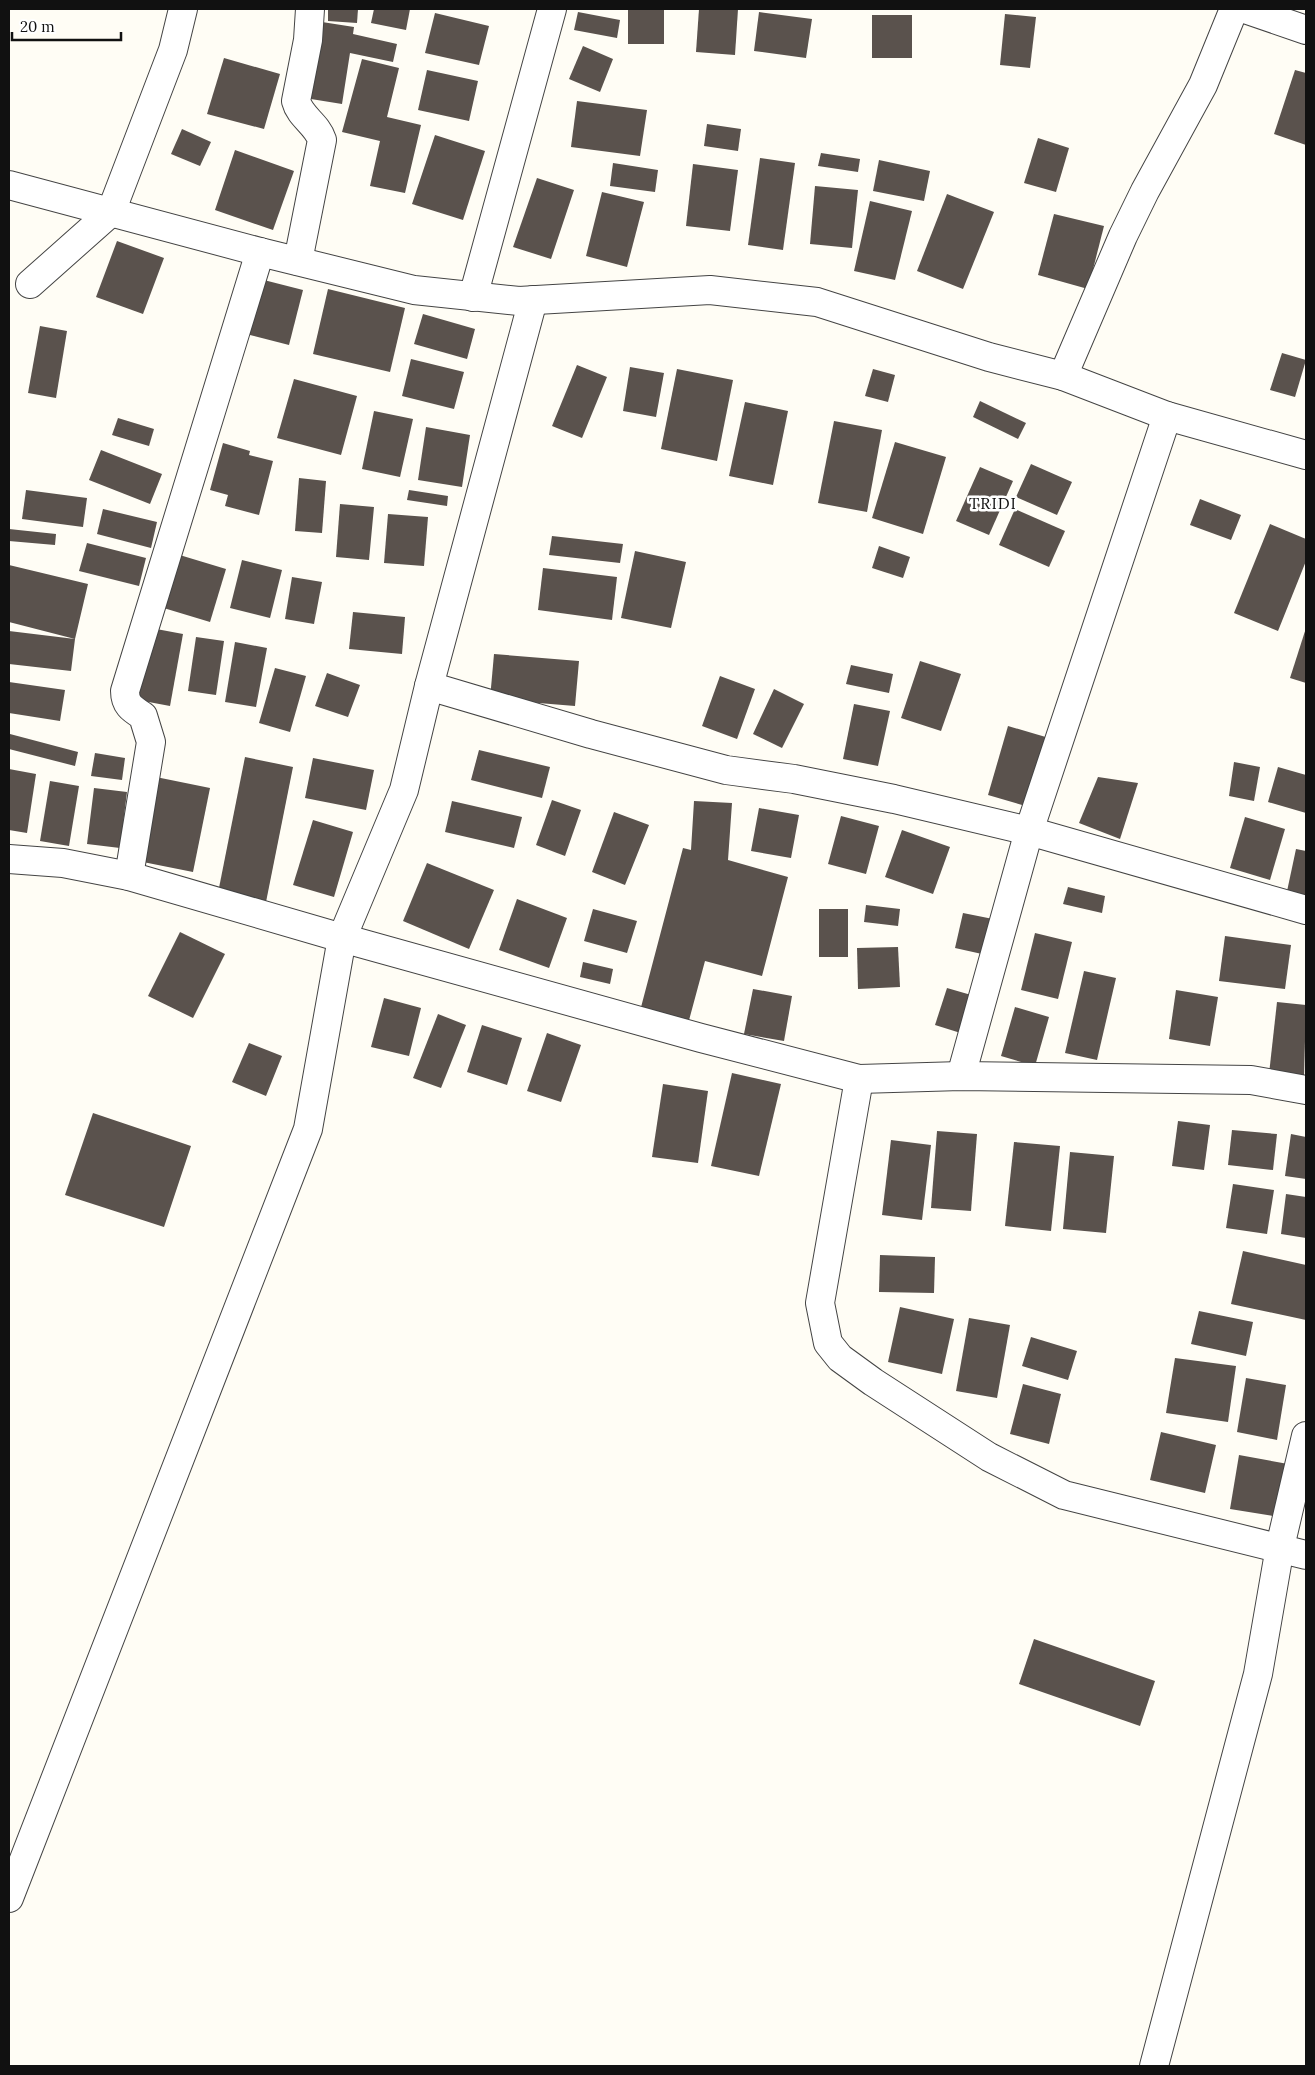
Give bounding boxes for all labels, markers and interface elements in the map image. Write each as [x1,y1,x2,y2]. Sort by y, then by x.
scale bar [12,10,121,42]
text: 20 m [20,17,55,36]
district label: TRIDI [969,493,1017,513]

